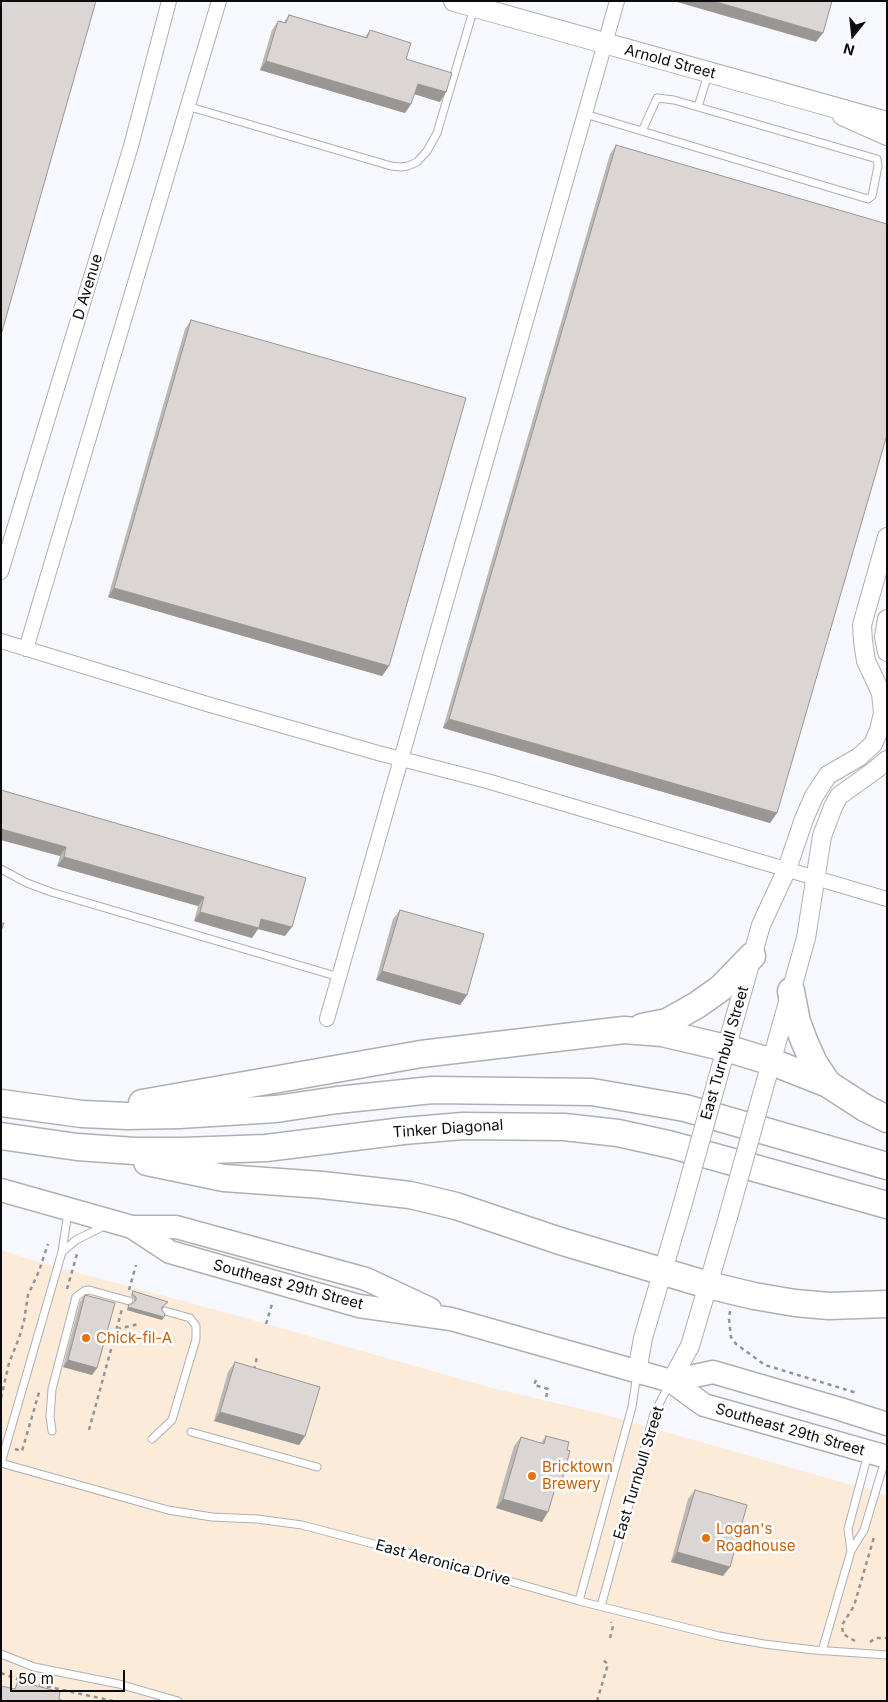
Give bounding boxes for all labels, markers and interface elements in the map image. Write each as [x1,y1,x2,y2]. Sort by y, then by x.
north arrow [828,10,878,60]
text: N [841,40,856,60]
street label: Arnold Street [623,41,717,83]
street label: D Avenue [69,252,107,322]
street label: East Turnbull Street [697,984,753,1122]
street label: Tinker Diagonal [392,1116,504,1142]
street label: Southeast 29th Street [211,1256,365,1314]
place label: Chick-fil-A [96,1329,172,1347]
marker: Chick-fil-A [80,1332,92,1344]
street label: Southeast 29th Street [713,1400,867,1460]
street label: East Turnbull Street [610,1404,668,1542]
place label: Bricktown Brewery [542,1458,613,1493]
marker: Bricktown Brewery [526,1470,538,1482]
place label: Logan's Roadhouse [716,1520,796,1555]
marker: Logan's Roadhouse [700,1532,712,1544]
street label: East Aeronica Drive [374,1536,512,1590]
scale bar [12,1660,128,1692]
text: 50 m [18,1669,54,1688]

